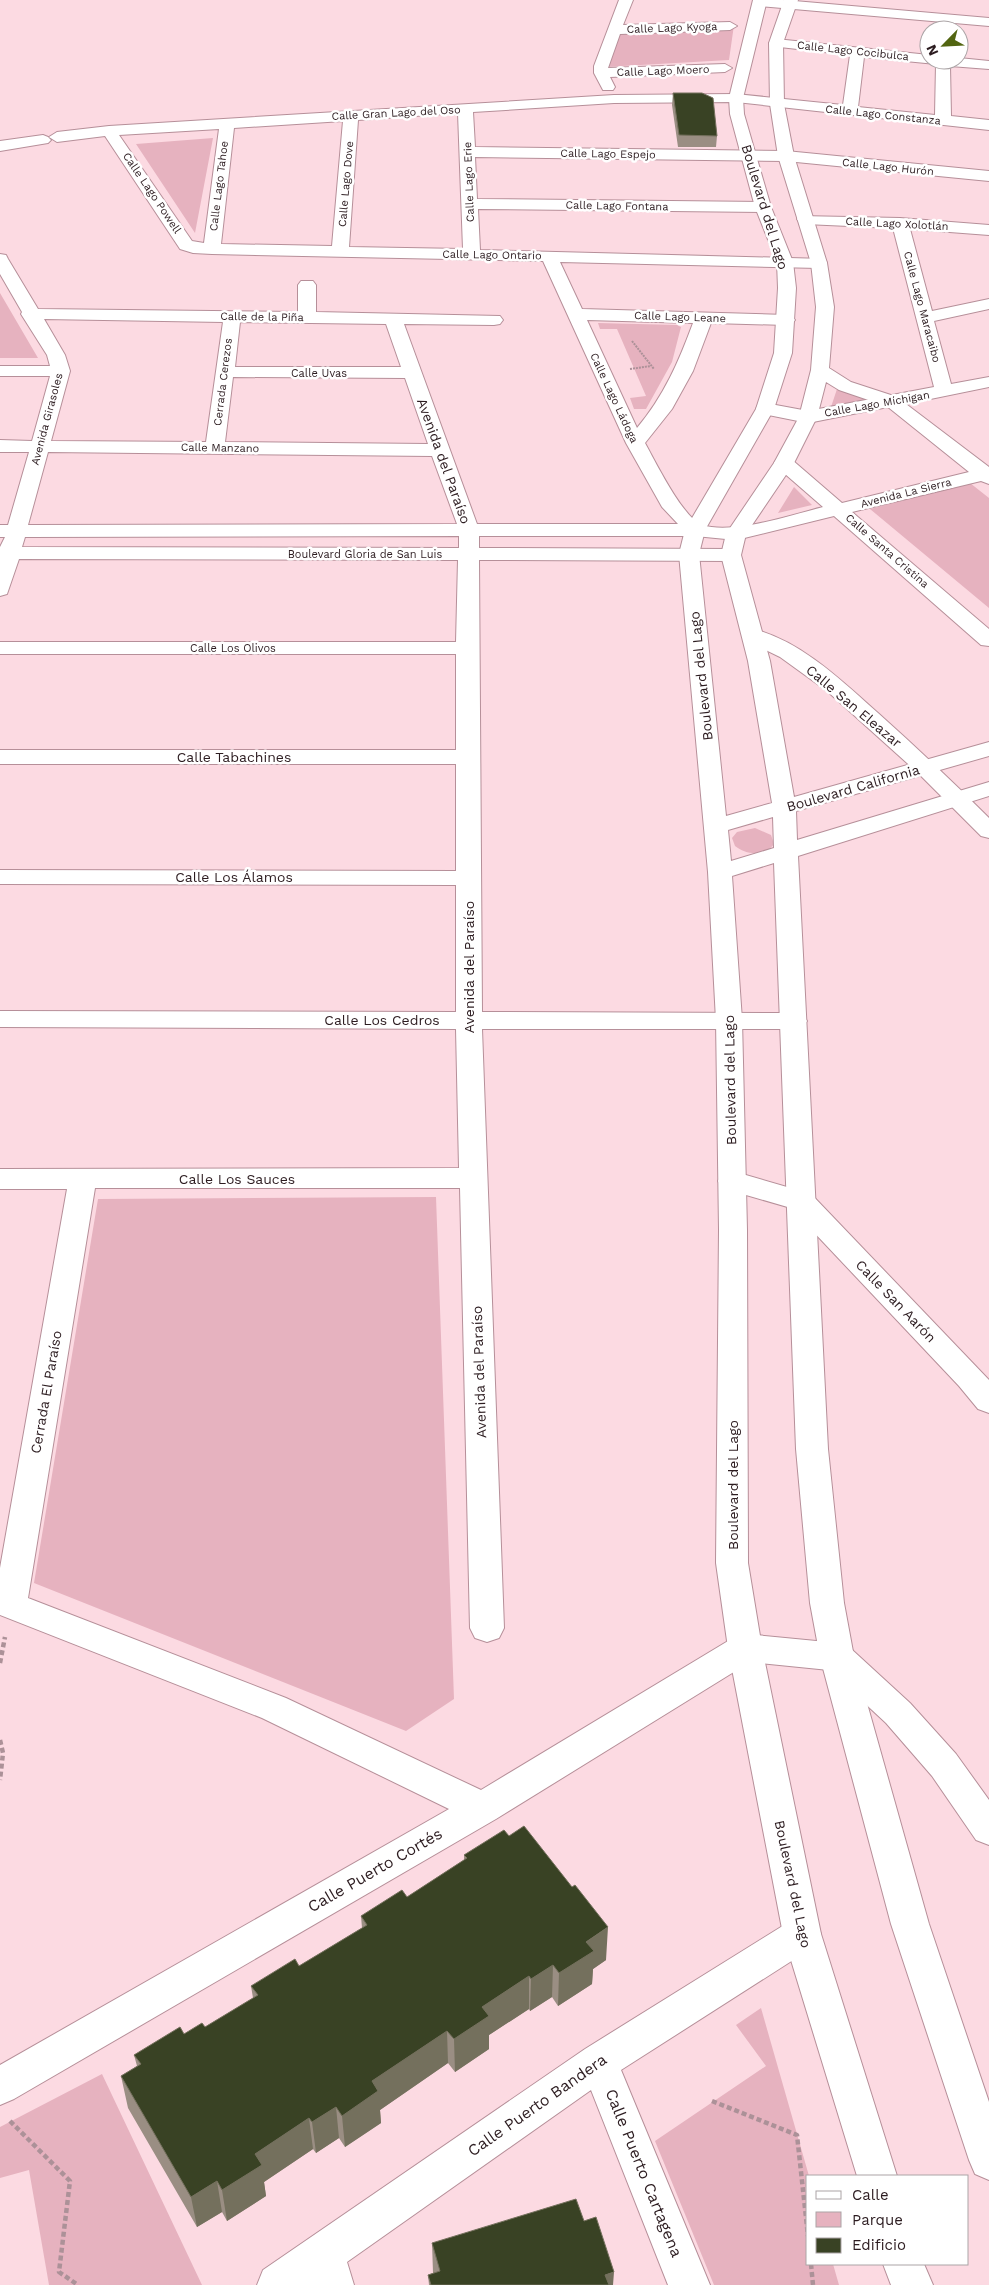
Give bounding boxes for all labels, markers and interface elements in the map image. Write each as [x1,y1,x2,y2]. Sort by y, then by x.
street label: Calle Lago Kyoga [626,20,718,36]
north arrow [919,20,969,70]
street label: Calle Lago Cocibulca [796,39,910,63]
text: N [923,42,942,58]
street label: Calle Lago Moero [616,63,710,79]
street label: Calle Lago Constanza [825,102,941,128]
street label: Calle Gran Lago del Oso [331,103,461,123]
street label: Calle Lago Tahoe [207,140,231,232]
street label: Calle Lago Dove [336,140,356,228]
street label: Calle Lago Erie [461,142,477,222]
street label: Boulevard del Lago [738,143,792,271]
street label: Calle Lago Espejo [560,147,656,161]
street label: Calle Lago Powell [120,150,184,236]
street label: Calle Lago Hurón [842,156,934,178]
street label: Calle Lago Fontana [565,199,669,213]
street label: Calle Lago Xolotlán [845,215,949,233]
street label: Calle Lago Ontario [442,248,542,262]
street label: Calle Lago Maracaibo [901,250,943,364]
street label: Calle Lago Leane [634,309,726,325]
street label: Calle de la Piña [220,310,304,324]
street label: Cerrada Cerezos [211,337,235,427]
street label: Calle Lago Ládoga [587,351,641,445]
street label: Calle Uvas [291,367,347,380]
street label: Avenida Girasoles [28,371,66,466]
street label: Calle Lago Míchigan [823,388,931,420]
street label: Avenida del Paraíso [414,396,474,526]
street label: Calle Manzano [181,441,259,455]
street label: Avenida La Sierra [859,475,953,511]
street label: Calle Santa Cristina [843,511,931,591]
street label: Boulevard Gloria de San Luis [288,548,443,561]
street label: Boulevard del Lago [686,611,716,741]
street label: Calle Los Olivos [190,642,276,655]
street label: Calle San Eleazar [803,661,905,751]
street label: Calle Tabachines [177,749,291,765]
street label: Boulevard California [785,761,921,815]
street label: Calle Los Álamos [175,869,293,885]
street label: Avenida del Paraíso [461,901,477,1033]
street label: Calle Los Cedros [324,1012,440,1028]
street label: Boulevard del Lago [721,1015,739,1145]
street label: Calle Los Sauces [179,1171,295,1187]
street label: Calle San Aarón [853,1256,939,1346]
street label: Avenida del Paraíso [469,1306,489,1438]
street label: Cerrada El Paraíso [27,1329,65,1455]
street label: Boulevard del Lago [725,1420,741,1550]
street label: Boulevard del Lago [772,1819,814,1949]
street label: Calle Puerto Cortés [304,1824,446,1916]
street label: Calle Puerto Bandera [464,2050,610,2160]
street label: Calle Puerto Cartagena [602,2086,686,2260]
legend [806,2175,969,2265]
text: Calle [852,2186,889,2204]
text: Parque [852,2211,903,2229]
text: Edificio [852,2236,906,2254]

